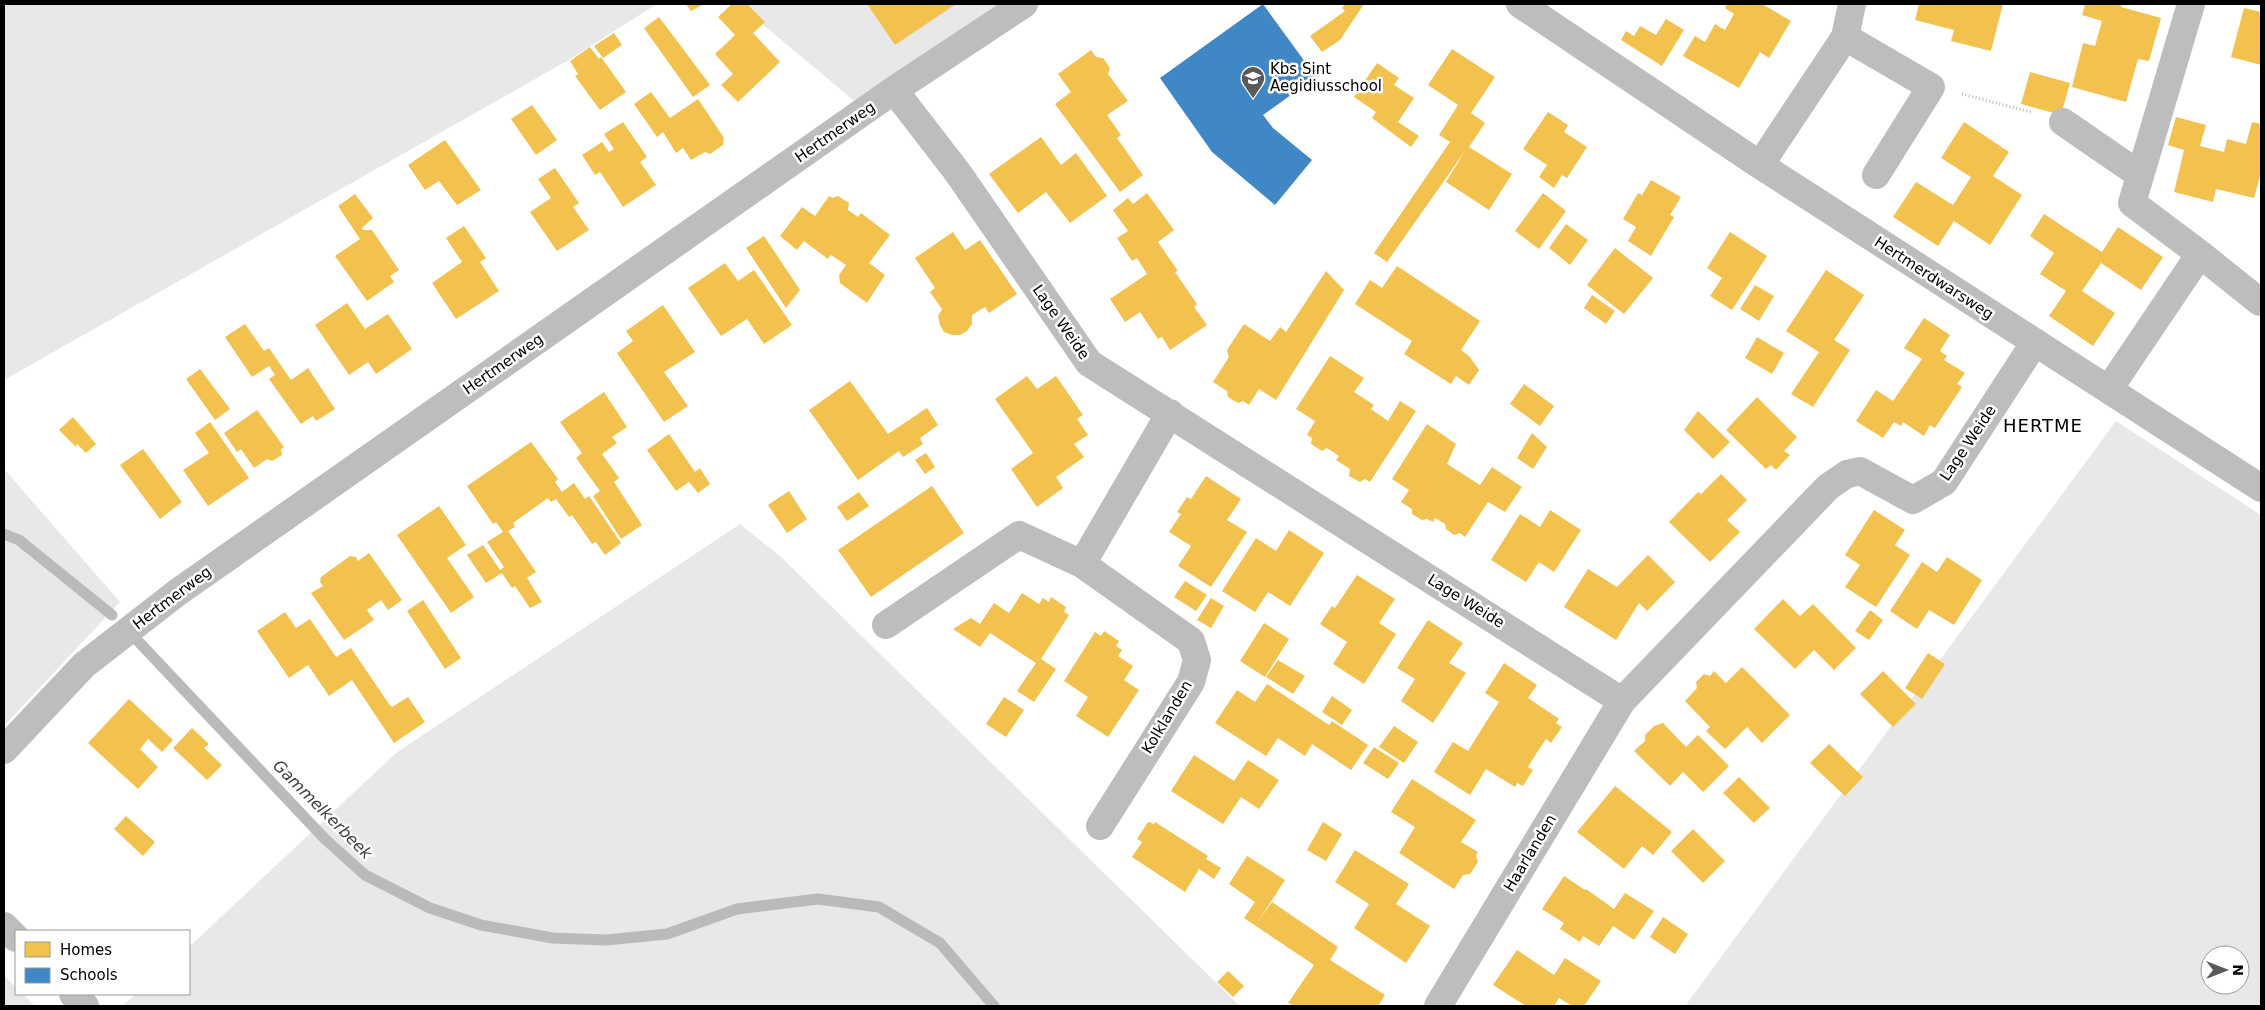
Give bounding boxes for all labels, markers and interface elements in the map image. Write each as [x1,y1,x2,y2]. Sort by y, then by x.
place label: Kbs Sint Aegidiusschool [1270,60,1382,95]
school or university icon: Kbs Sint Aegidiusschool [1240,65,1266,99]
street label: Hertmerweg [792,98,878,166]
street label: Hertmerdwarsweg [1871,233,1997,323]
street label: Lage Weide [1029,281,1093,363]
street label: Hertmerweg [460,330,546,398]
street label: Lage Weide [1936,402,2000,484]
district label: HERTME [2003,415,2083,436]
street label: Hertmerweg [129,563,215,633]
street label: Lage Weide [1424,570,1508,632]
street label: Kolklanden [1138,677,1196,757]
water label: Gammelkerbeek [269,756,377,863]
street label: Haarlanden [1500,811,1560,895]
legend [15,930,190,995]
text: Homes [60,941,112,959]
north arrow [2200,945,2250,995]
text: N [2230,964,2246,976]
text: Schools [60,966,118,984]

